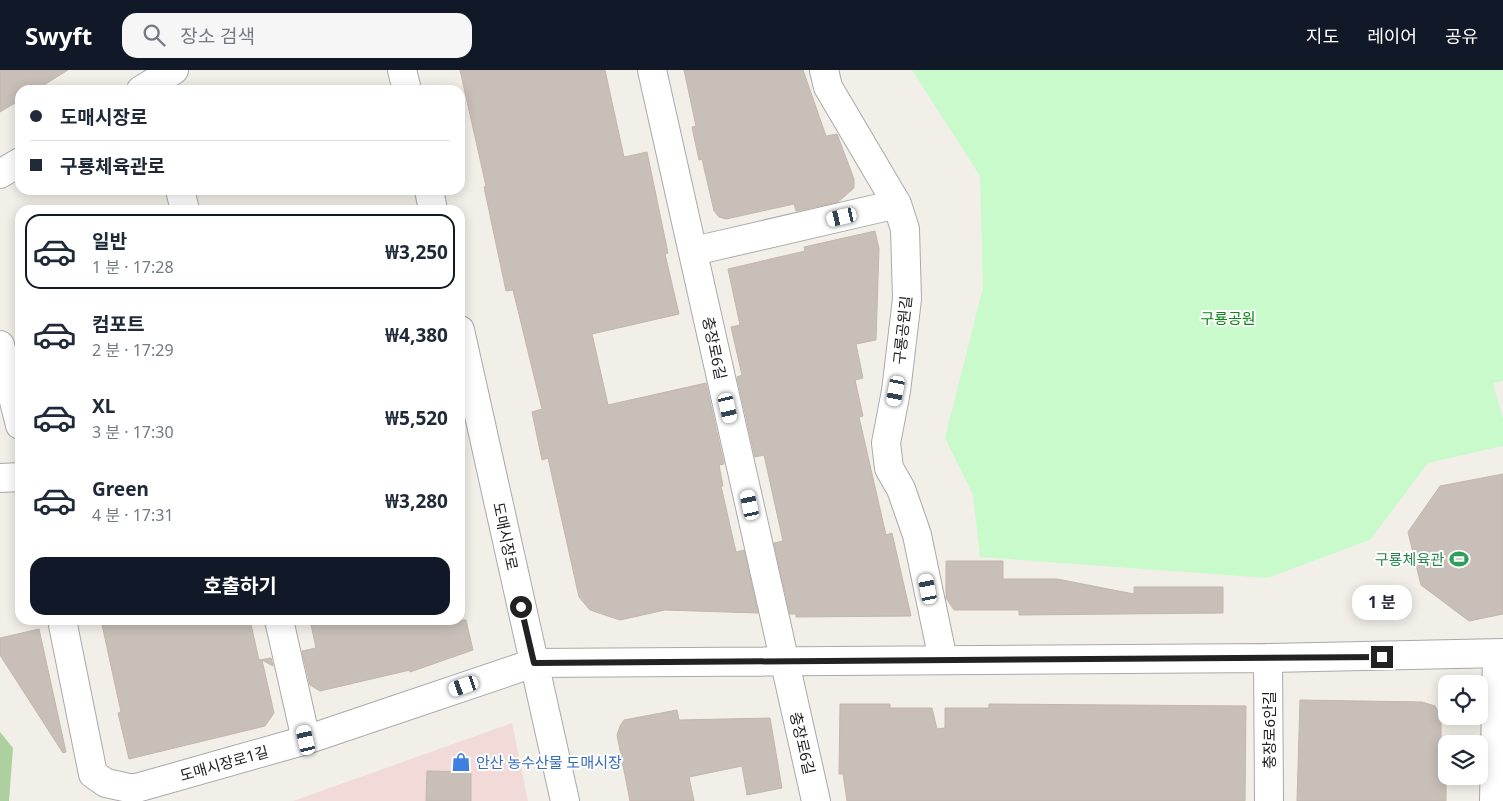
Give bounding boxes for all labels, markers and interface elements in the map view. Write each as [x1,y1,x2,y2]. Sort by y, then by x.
search box [122,13,472,58]
text: Swyft [25,19,92,52]
icon: search [140,21,168,49]
text: 장소 검색 [180,23,255,49]
text: 지도 [1306,24,1339,48]
text: 레이어 [1367,24,1417,48]
text: 공유 [1445,24,1478,48]
text: 도매시장로 [60,104,147,130]
text: 구룡체육관로 [60,153,165,179]
car [825,206,858,228]
text: 일반 [92,228,127,254]
icon: car [32,229,77,274]
text: ₩3,250 [385,239,448,265]
text: 1 분 · 17:28 [92,256,174,278]
street label: 구룡공원길 [888,295,916,365]
park label: 구룡공원 [1200,308,1256,328]
text: 컴포트 [92,311,144,337]
icon: car [32,312,77,357]
street label: 충장로6길 [699,315,731,381]
text: ₩4,380 [385,322,448,348]
text: 2 분 · 17:29 [92,339,174,361]
car [885,375,906,407]
car [717,392,738,424]
text: XL [92,393,115,419]
icon: car [32,395,77,440]
text: ₩5,520 [385,405,448,431]
text: 3 분 · 17:30 [92,421,174,443]
text: Green [92,476,149,502]
icon: car [32,478,77,523]
text: ₩3,280 [385,488,448,514]
car [739,489,760,521]
street label: 도매시장로 [489,500,523,572]
text: 4 분 · 17:31 [92,504,174,526]
sports icon: 구룡체육관 [1448,548,1470,570]
place label: 구룡체육관 [1375,549,1444,569]
button: 호출하기 [30,557,450,615]
car [917,573,938,605]
callout: 1 분 [1352,584,1412,620]
text: 1 분 [1368,591,1396,613]
route start [510,596,532,618]
route end [1371,646,1393,668]
car [447,674,480,698]
map controls [1438,675,1488,785]
button: locate [1438,675,1488,725]
street label: 충장로6안길 [1259,691,1279,769]
street label: 충장로6길 [786,710,820,776]
car [295,724,316,756]
button: layers [1438,735,1488,785]
street label: 도매시장로1길 [177,741,271,785]
shop icon: 안산 농수산물 도매시장 [450,751,472,773]
place label: 안산 농수산물 도매시장 [476,752,622,772]

